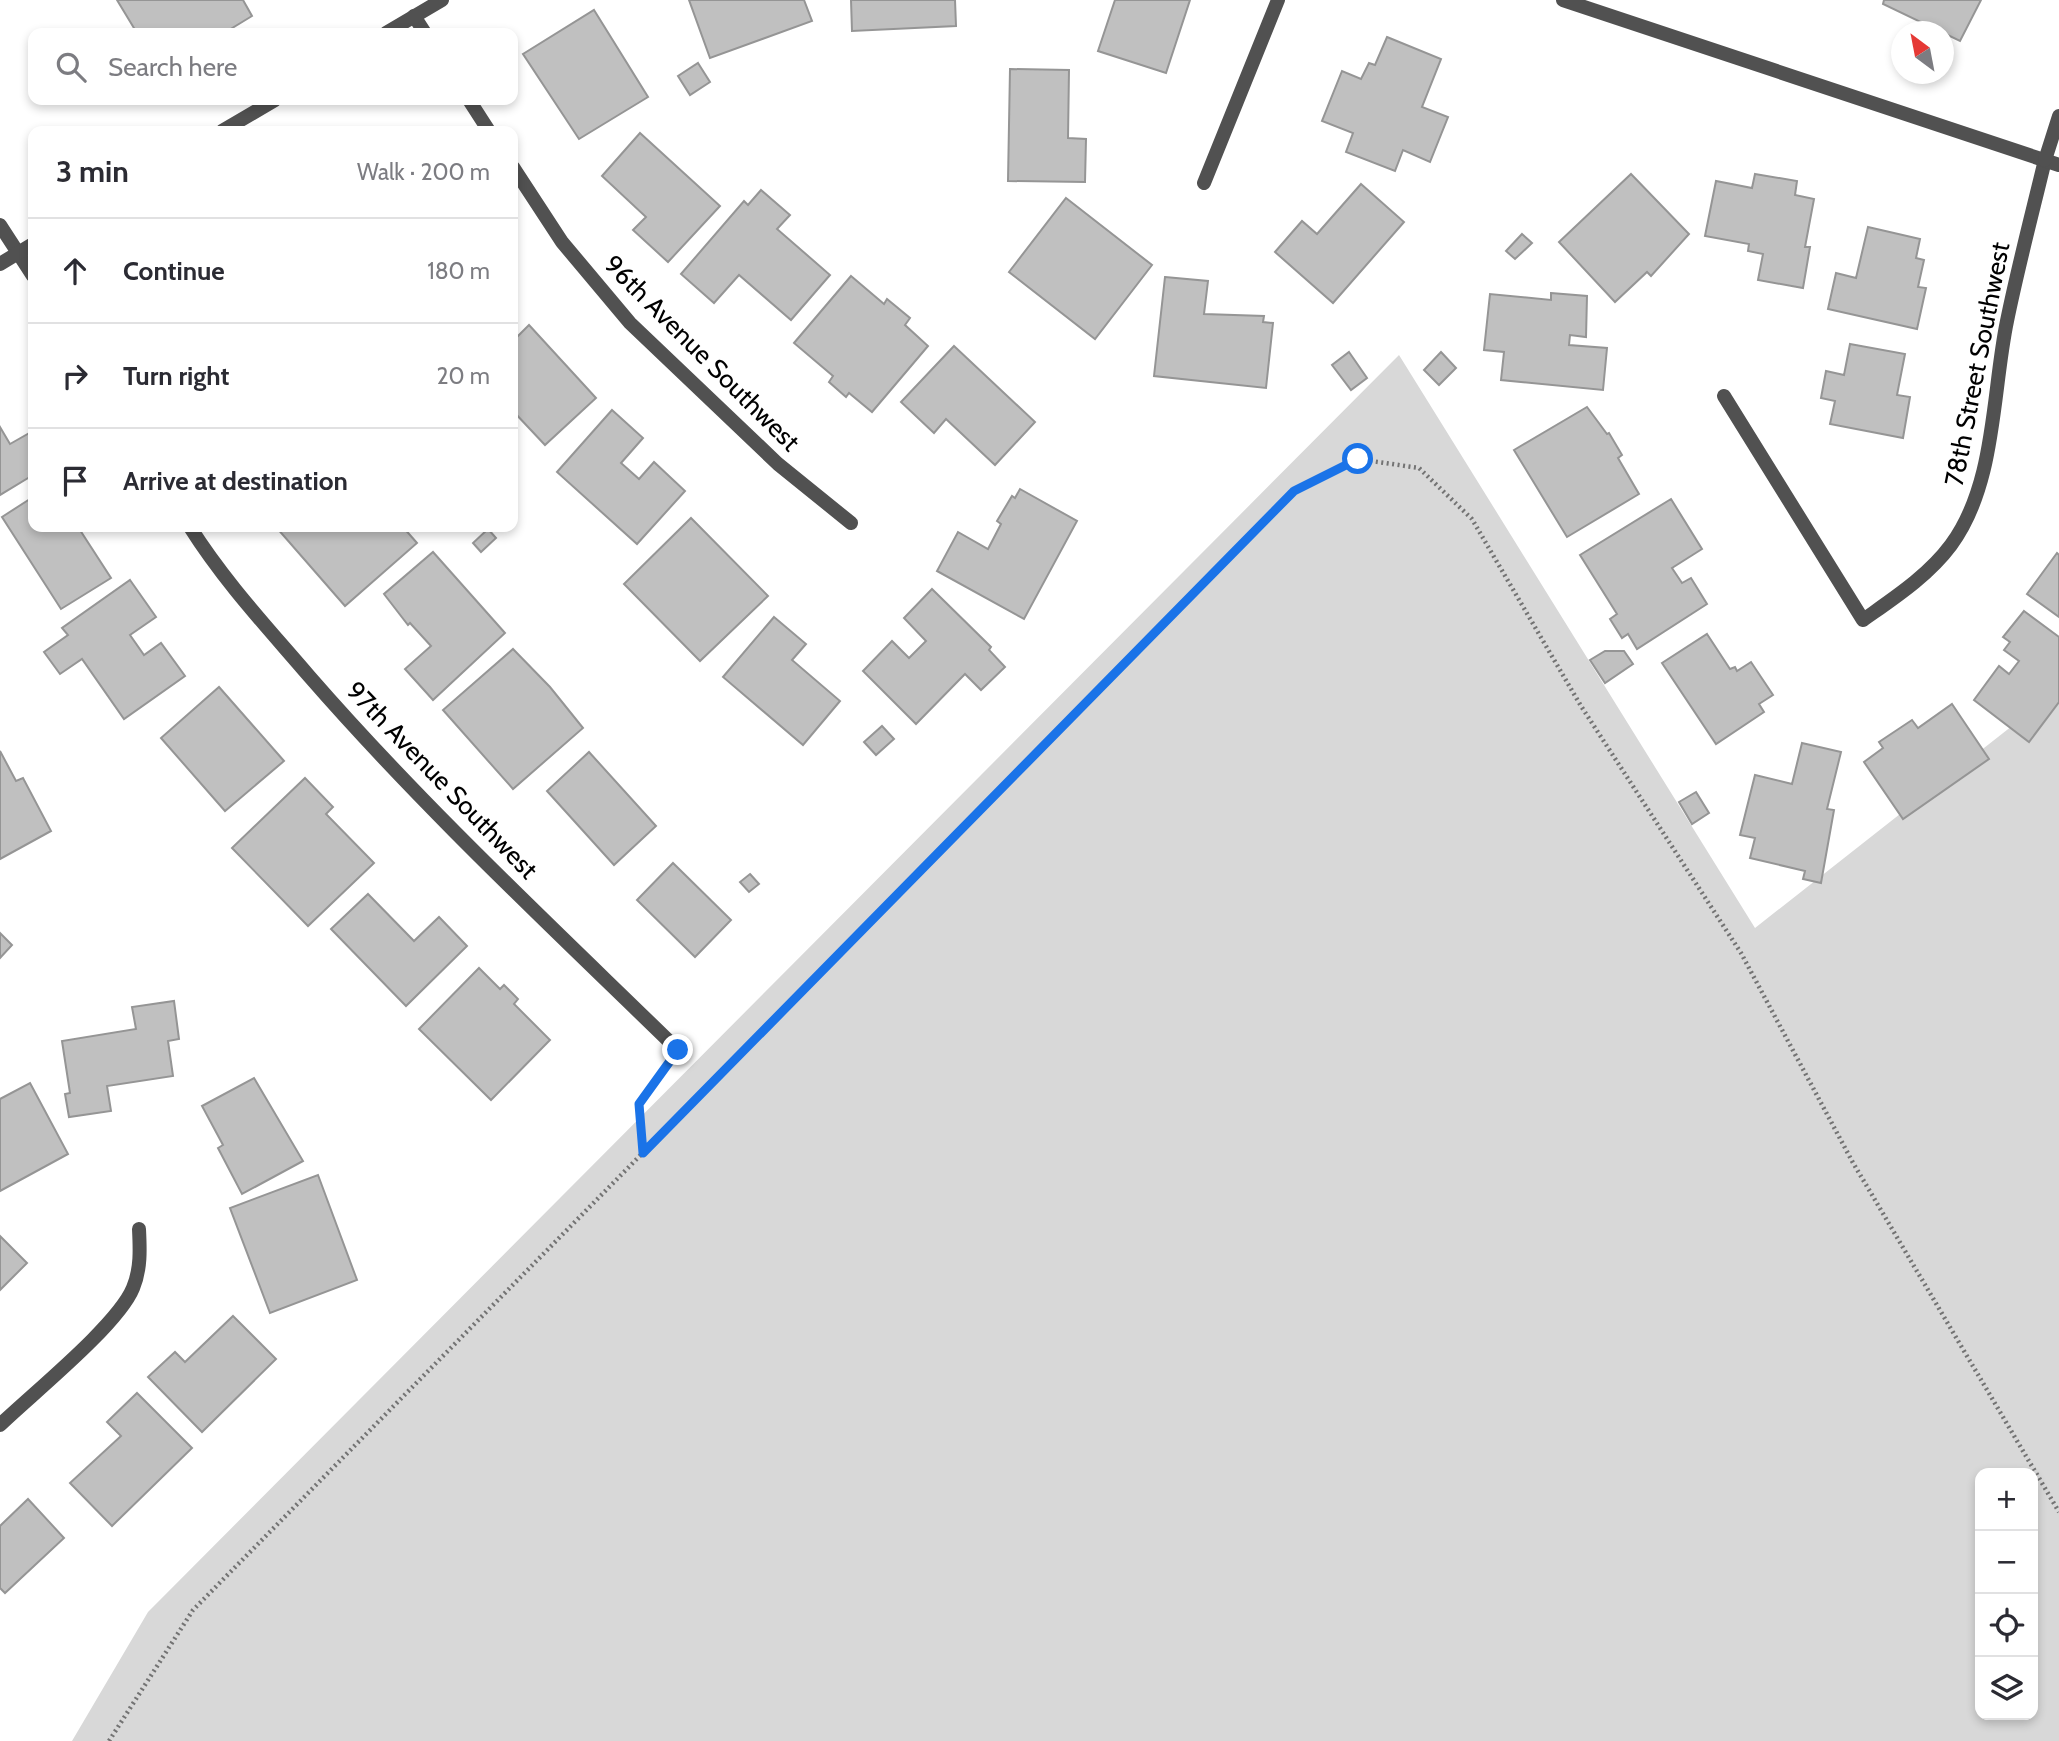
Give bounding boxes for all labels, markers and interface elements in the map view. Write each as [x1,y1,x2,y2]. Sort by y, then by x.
north arrow [1891,21,1954,84]
search box [28,28,518,105]
icon: search [52,48,90,86]
text: Search here [108,51,237,83]
text: 3 min [56,153,129,190]
text: Walk · 200 m [357,158,490,186]
street label: 78th Street Southwest [1938,239,2016,489]
street label: 96th Avenue Southwest [597,248,807,458]
icon: ahead [56,252,94,290]
text: Continue [123,255,225,287]
text: 180 m [427,257,490,285]
icon: right [56,357,94,395]
text: Turn right [123,360,229,392]
text: 20 m [437,362,490,390]
route start [1342,443,1373,474]
icon: arrive [56,462,94,500]
text: Arrive at destination [123,465,348,497]
street label: 97th Avenue Southwest [339,675,545,886]
route end [662,1034,693,1065]
map controls [1975,1468,2038,1720]
button: + [1975,1468,2038,1531]
button: − [1975,1531,2038,1594]
button: locate [1975,1594,2038,1657]
button: layers [1975,1657,2038,1720]

